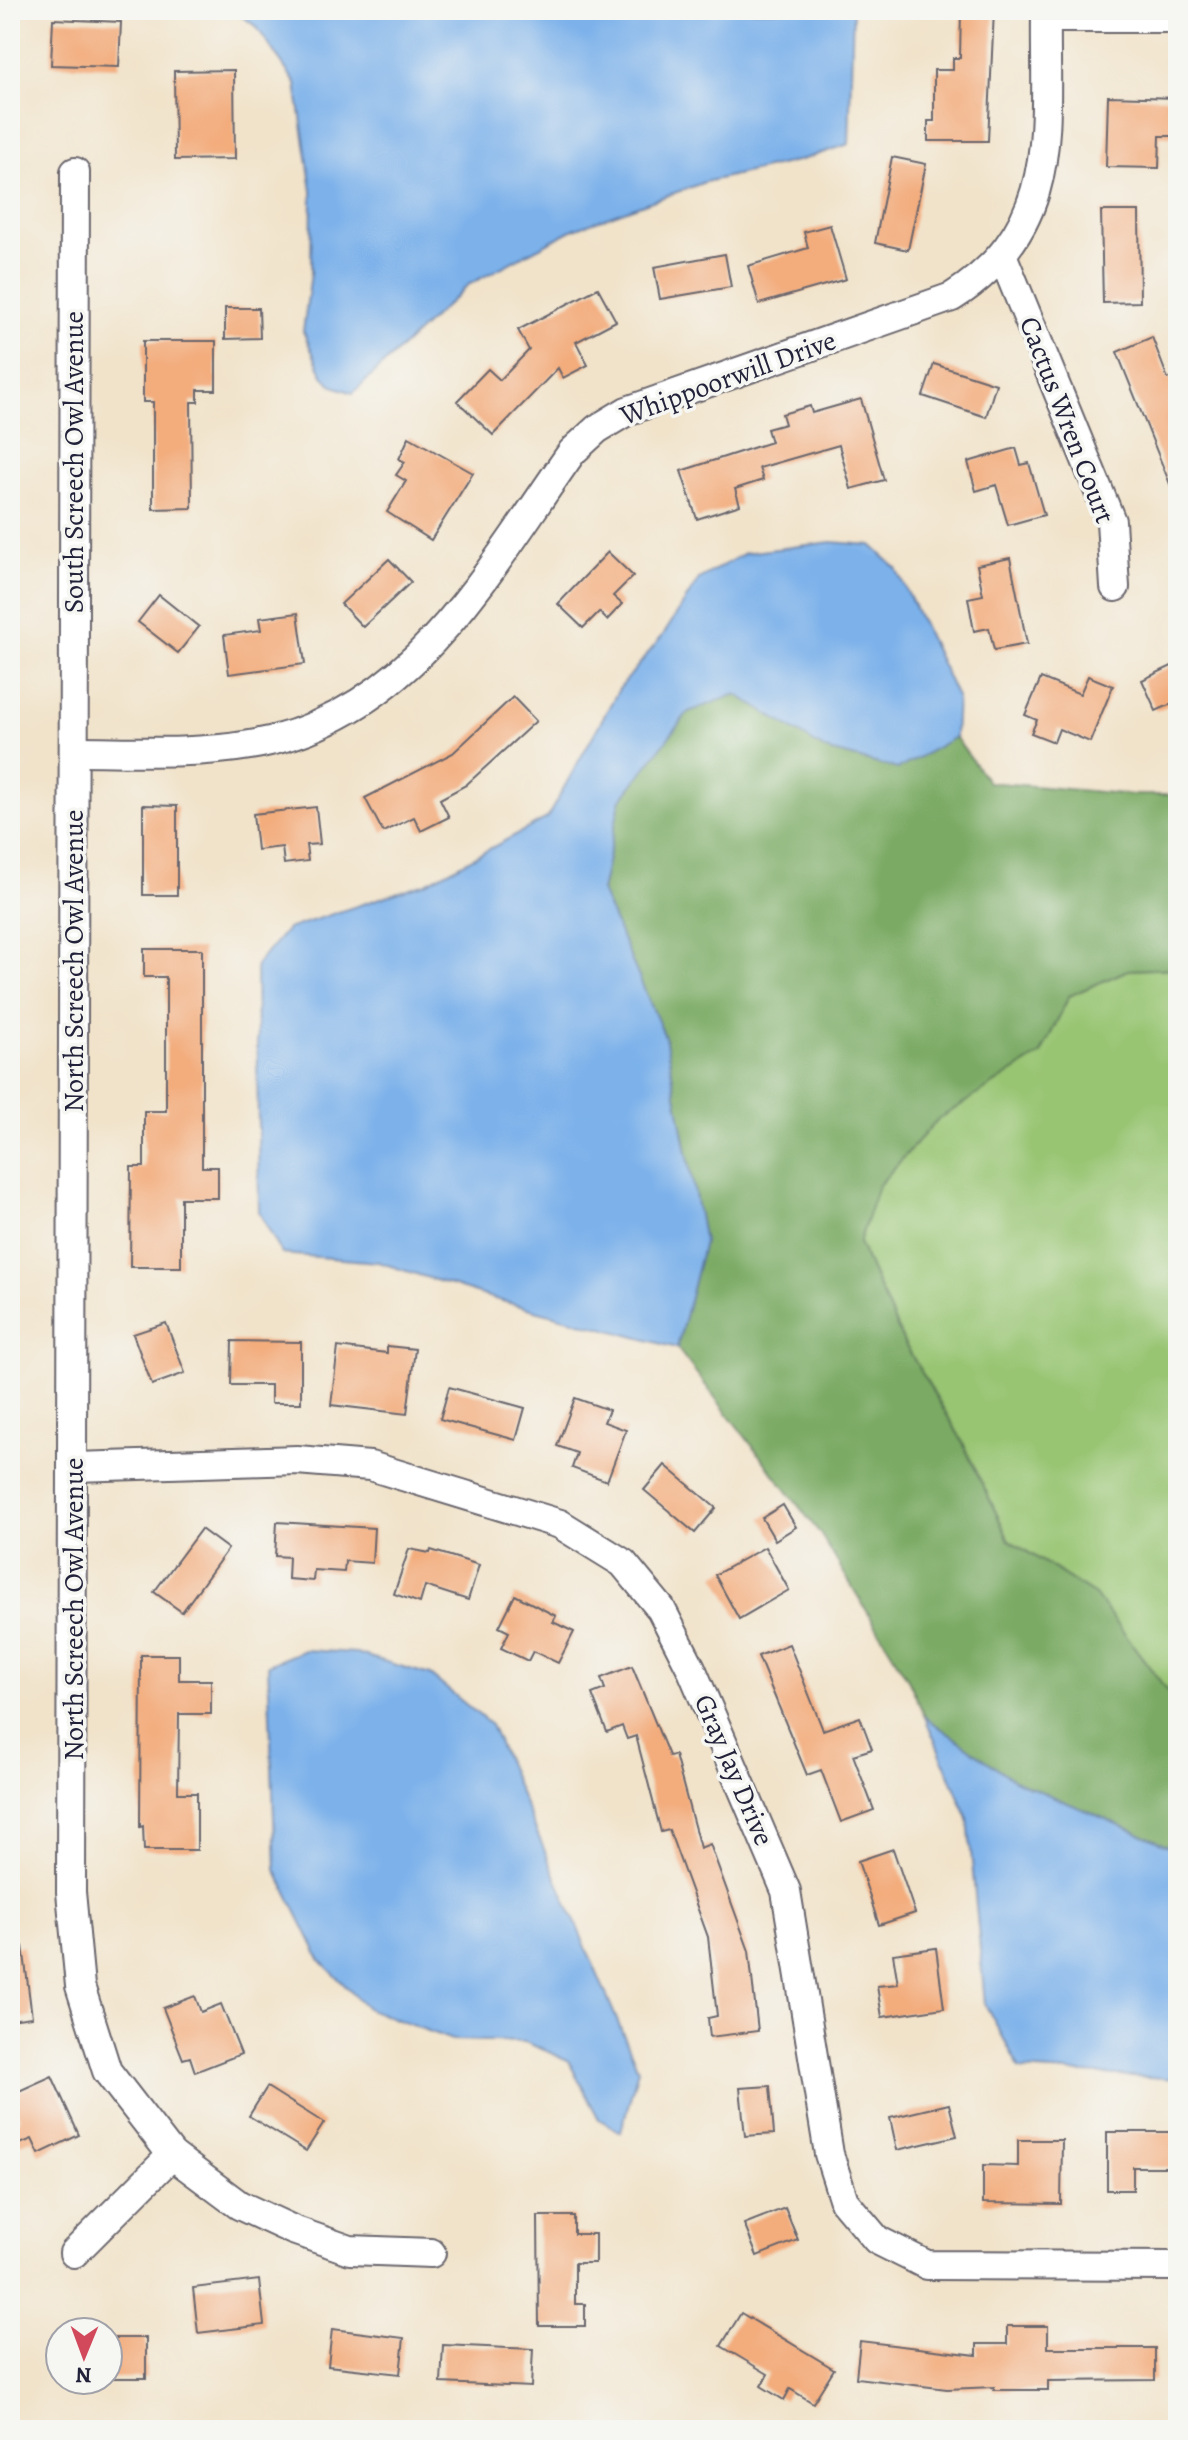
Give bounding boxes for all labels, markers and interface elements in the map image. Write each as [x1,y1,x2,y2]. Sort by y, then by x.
street label: South Screech Owl Avenue [55,311,93,613]
street label: Cactus Wren Court [1010,311,1124,529]
street label: Whippoorwill Drive [614,321,841,435]
street label: North Screech Owl Avenue [55,809,93,1113]
street label: North Screech Owl Avenue [55,1457,93,1761]
street label: Gray Jay Drive [685,1689,783,1851]
north arrow [44,2316,124,2396]
text: N [75,2360,92,2390]

